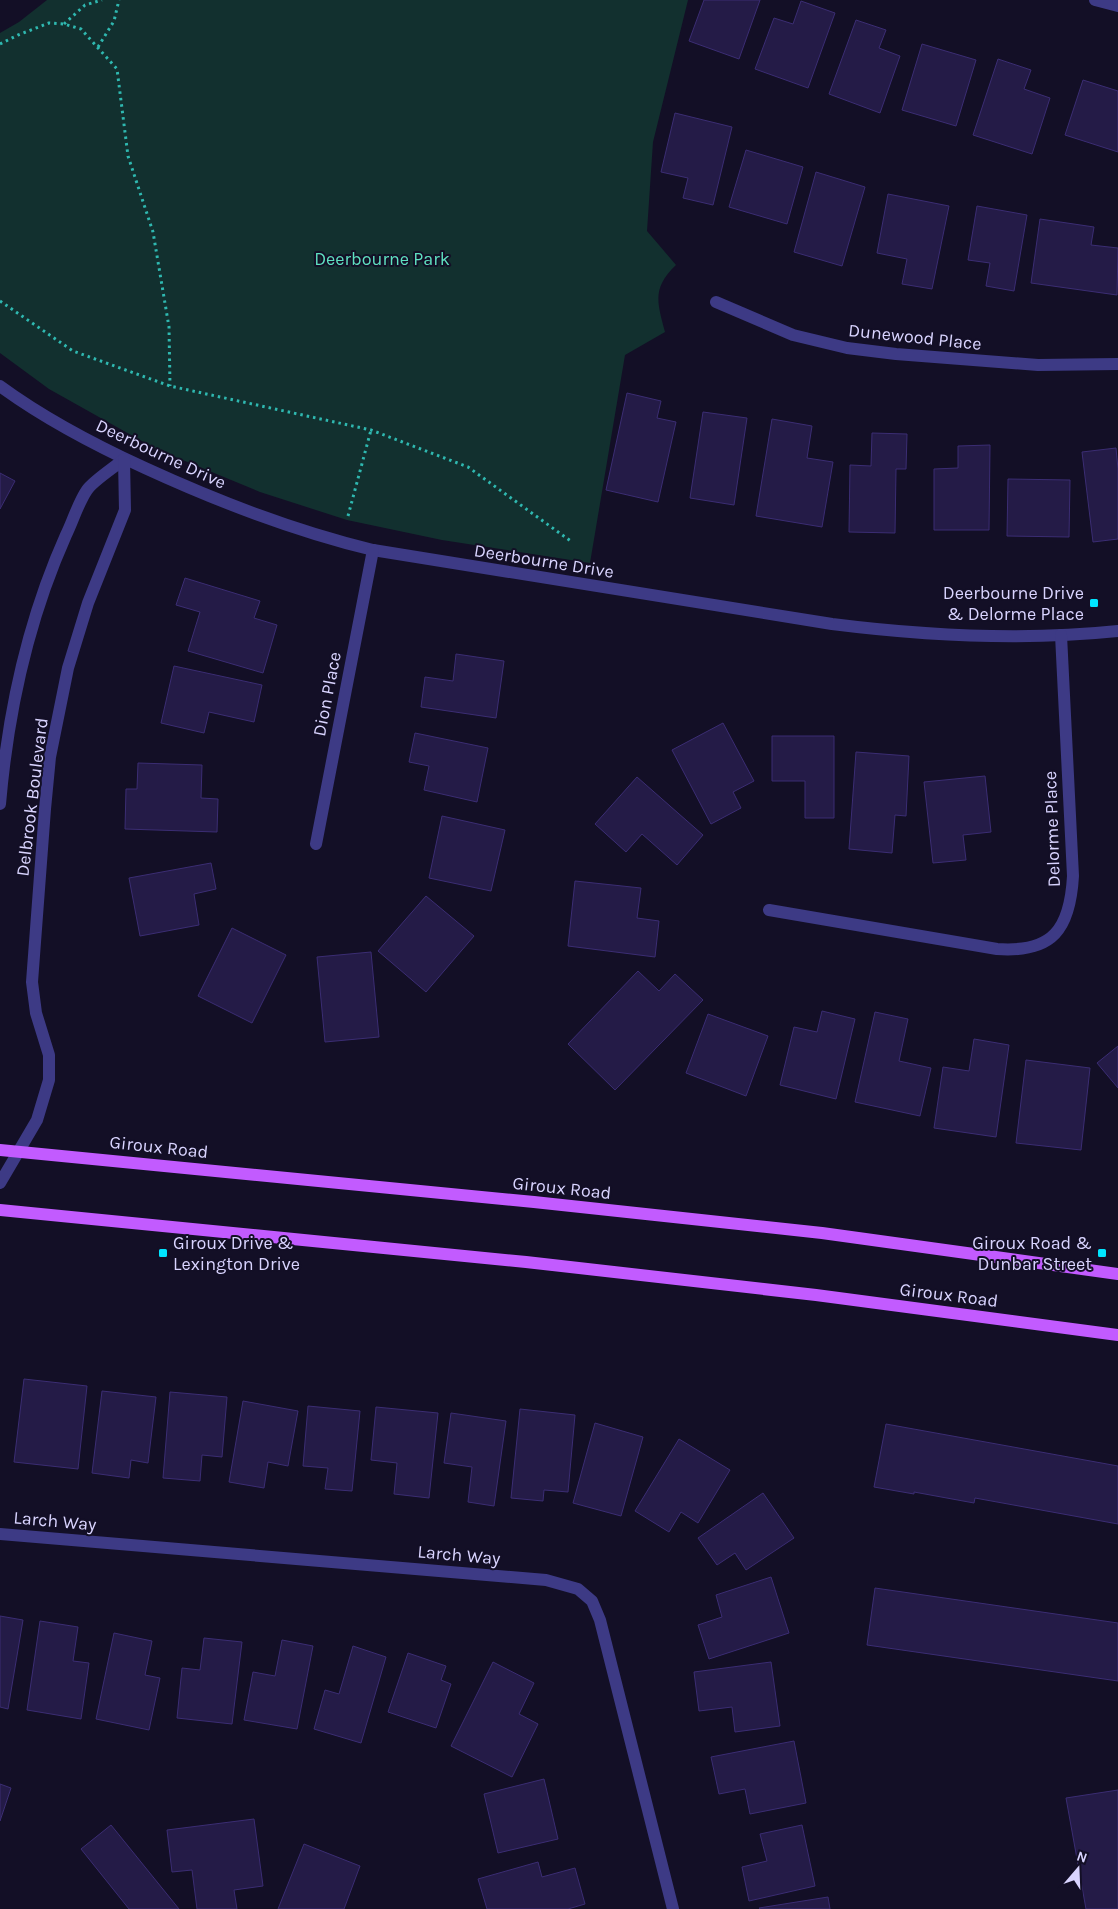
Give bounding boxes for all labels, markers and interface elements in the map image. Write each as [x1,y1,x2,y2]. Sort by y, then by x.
park label: Deerbourne Park [314,248,450,270]
street label: Dunewood Place [847,319,983,355]
street label: Deerbourne Drive [92,414,230,494]
street label: Deerbourne Drive [473,539,615,583]
place label: Deerbourne Drive & Delorme Place [943,582,1084,625]
marker: Deerbourne Drive & Delorme Place [1088,597,1100,609]
street label: Dion Place [308,650,346,738]
street label: Delbrook Boulevard [11,716,53,878]
street label: Delorme Place [1039,770,1065,888]
street label: Giroux Road [109,1131,209,1163]
street label: Giroux Road [512,1172,612,1204]
place label: Giroux Drive & Lexington Drive [173,1232,300,1275]
place label: Giroux Road & Dunbar Street [972,1232,1092,1275]
marker: Giroux Drive & Lexington Drive [157,1247,169,1259]
marker: Giroux Road & Dunbar Street [1096,1247,1108,1259]
street label: Giroux Road [898,1278,1000,1312]
street label: Larch Way [13,1506,98,1536]
street label: Larch Way [417,1540,502,1570]
north arrow [1053,1844,1103,1894]
text: N [1075,1848,1090,1867]

